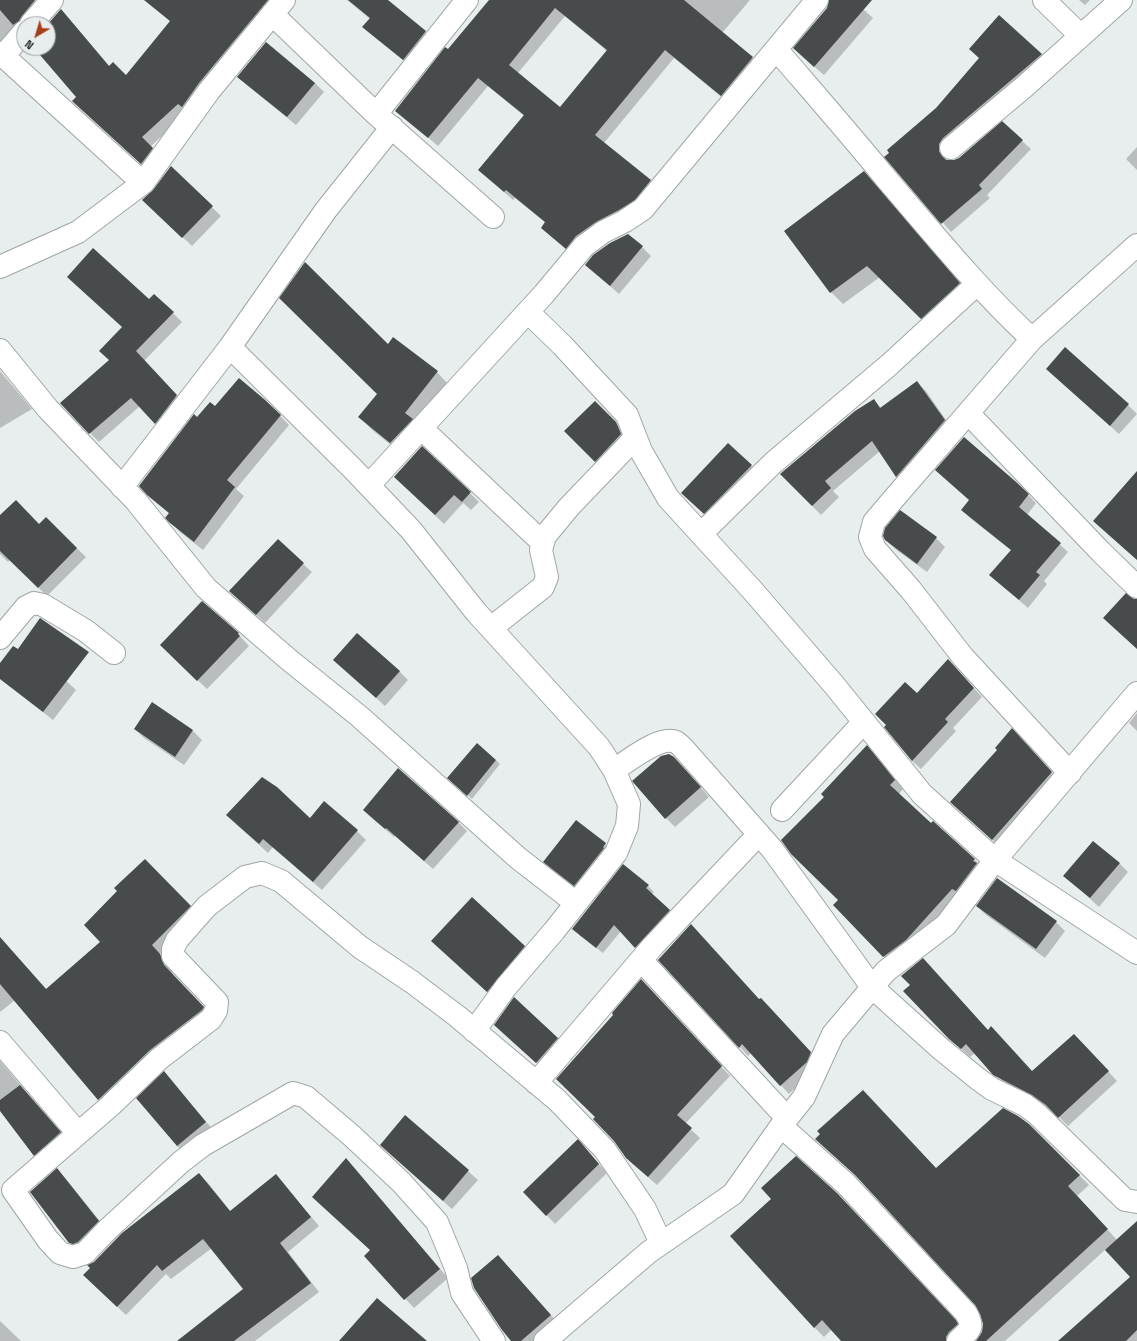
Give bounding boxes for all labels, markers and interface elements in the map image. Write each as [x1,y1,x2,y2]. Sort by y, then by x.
north arrow [16,16,56,56]
text: N [22,37,36,52]

